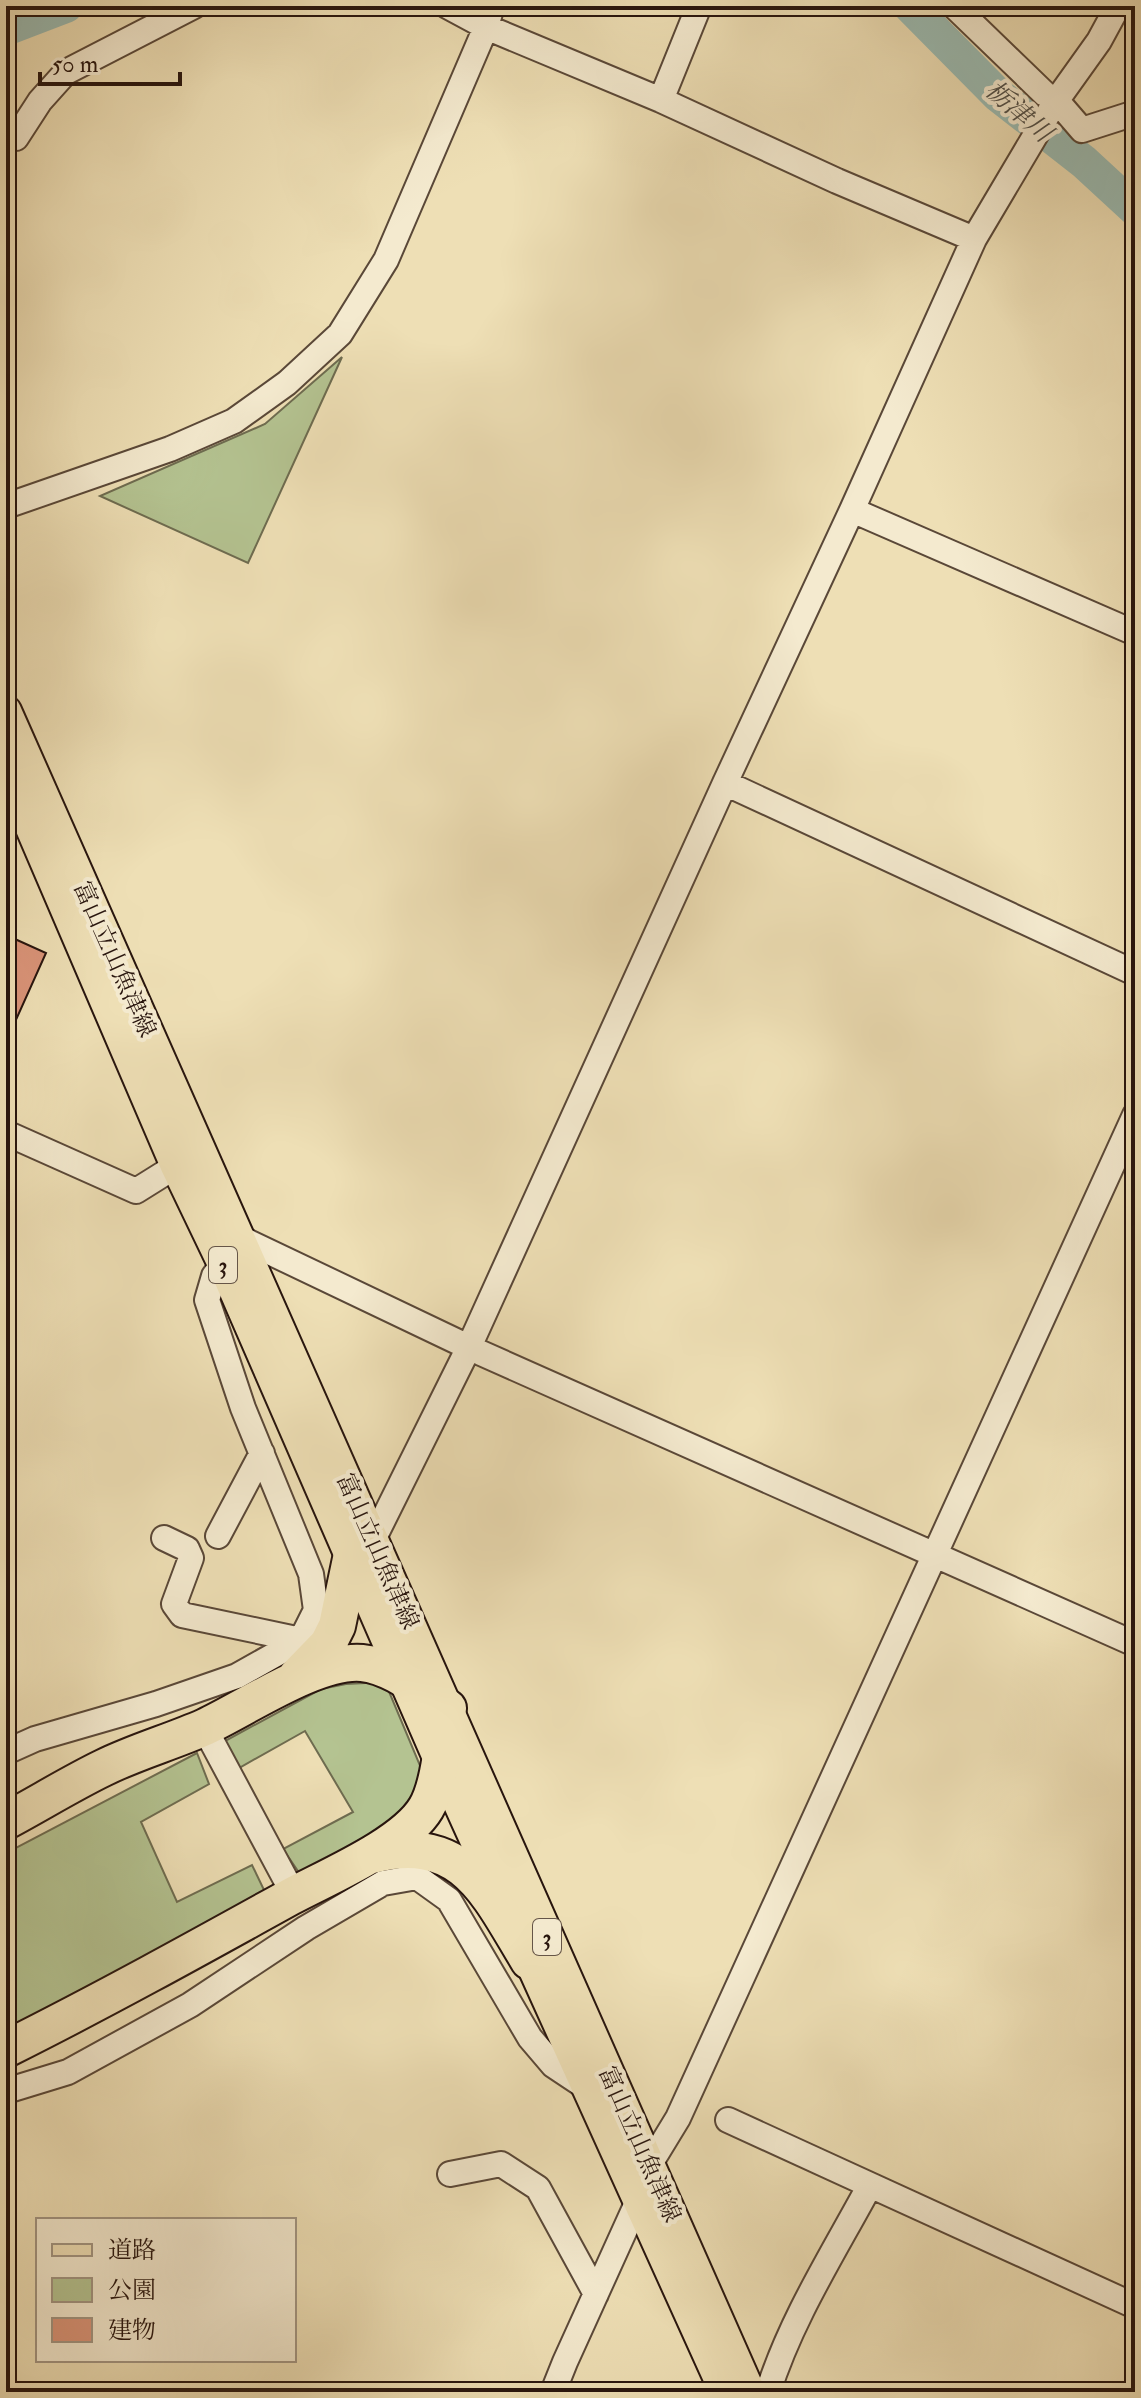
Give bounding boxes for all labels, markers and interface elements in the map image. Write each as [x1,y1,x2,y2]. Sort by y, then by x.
scale bar [40,36,180,86]
text: 50 m [52,49,99,80]
water label: 栃津川 [978,74,1061,151]
street label: 富山立山魚津線 [66,876,163,1042]
road number: 3 [209,1247,237,1283]
street label: 富山立山魚津線 [329,1468,426,1634]
road number: 3 [533,1919,561,1955]
street label: 富山立山魚津線 [591,2061,688,2227]
legend [36,2218,296,2362]
text: 道路 [108,2235,156,2266]
text: 公園 [108,2275,156,2306]
text: 建物 [108,2315,156,2346]

